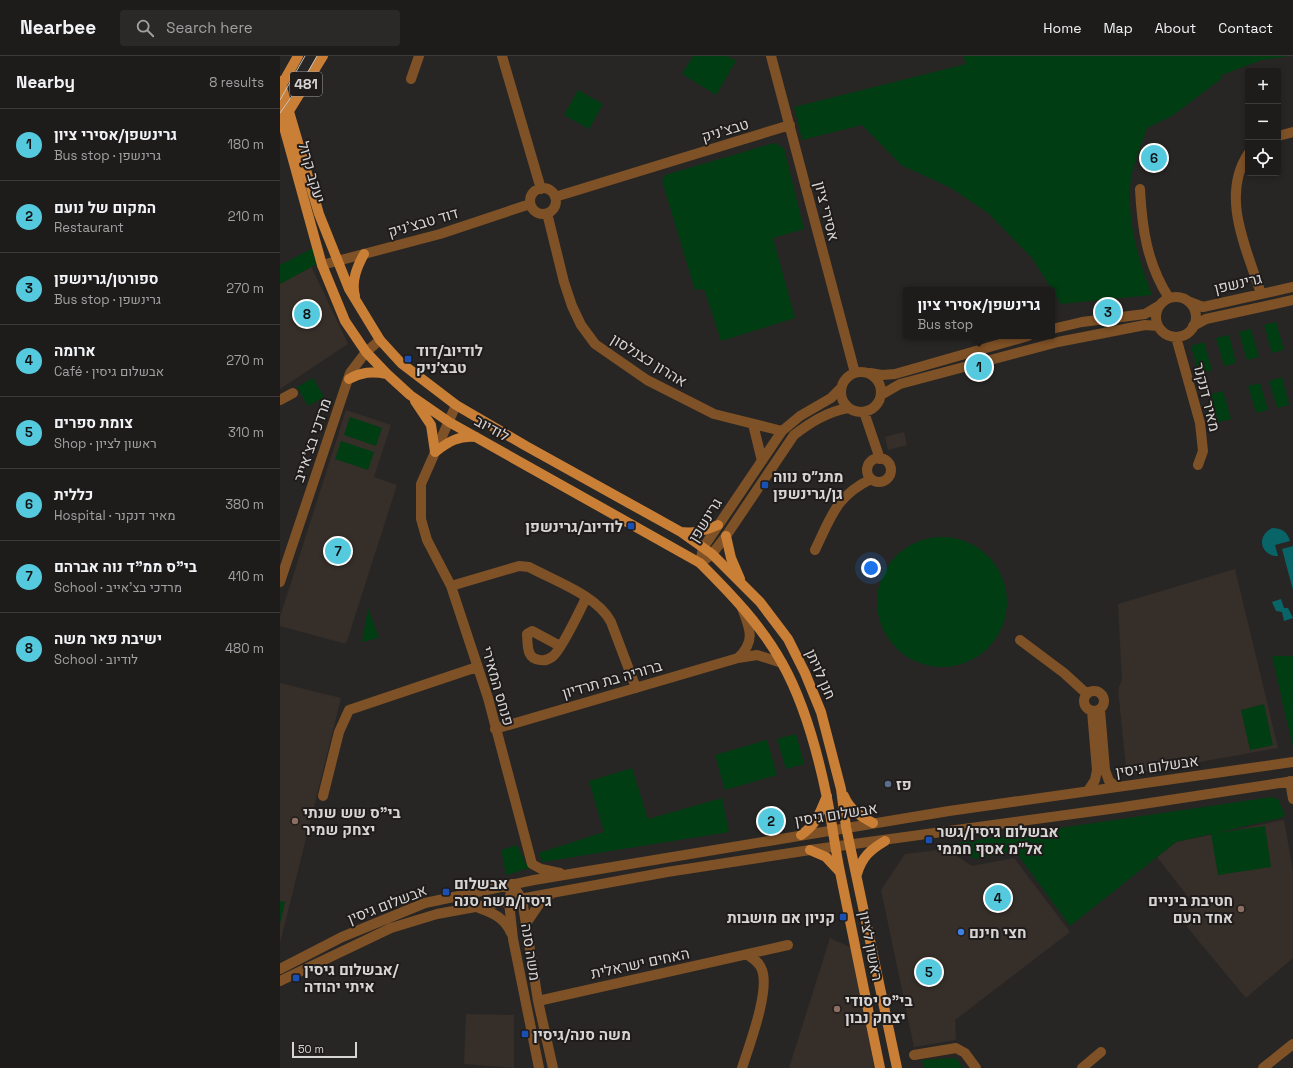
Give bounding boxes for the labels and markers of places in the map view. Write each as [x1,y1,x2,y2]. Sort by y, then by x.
pin: 6 [1141,143,1167,173]
pin: 3 [1095,297,1121,327]
pin: 8 [294,299,320,329]
place label: לודיוב/דוד טבצ׳ניק [416,341,483,377]
pin: 1 [966,352,992,382]
marker: לודיוב/דוד טבצ׳ניק [403,354,413,364]
place label: מתנ״ס נווה גן/גרינשפן [773,467,844,503]
marker: מתנ״ס נווה גן/גרינשפן [760,480,770,490]
place label: לודיוב/גרינשפן [525,517,623,536]
marker: לודיוב/גרינשפן [626,521,636,531]
pin: 7 [325,536,351,566]
place label: פז [896,775,912,794]
marker: פז [883,779,893,789]
place label: בי"ס שש שנתי יצחק שמיר [303,803,401,839]
pin: 2 [758,806,784,836]
marker: בי"ס שש שנתי יצחק שמיר [290,816,300,826]
place label: אבשלום גיסין/גשר אל״מ אסף חממי [937,822,1059,858]
marker: אבשלום גיסין/גשר אל״מ אסף חממי [924,835,934,845]
place label: אבשלום גיסין/משה סנה [454,874,552,910]
pin: 4 [985,883,1011,913]
marker: אבשלום גיסין/משה סנה [441,887,451,897]
place label: חטיבת ביניים אחד העם [1148,891,1233,927]
marker: חטיבת ביניים אחד העם [1236,904,1246,914]
place label: קניון אם מושבות [727,908,835,927]
marker: קניון אם מושבות [838,912,848,922]
place label: חצי חינם [969,923,1027,942]
marker: חצי חינם [956,927,966,937]
pin: 5 [916,957,942,987]
place label: אבשלום גיסין/ איתי יהודה [304,960,400,996]
marker: אבשלום גיסין/ איתי יהודה [291,973,301,983]
place label: בי"ס יסודי יצחק נבון [845,991,913,1027]
marker: בי"ס יסודי יצחק נבון [832,1004,842,1014]
place label: משה סנה/גיסין [533,1025,631,1044]
marker: משה סנה/גיסין [520,1029,530,1039]

